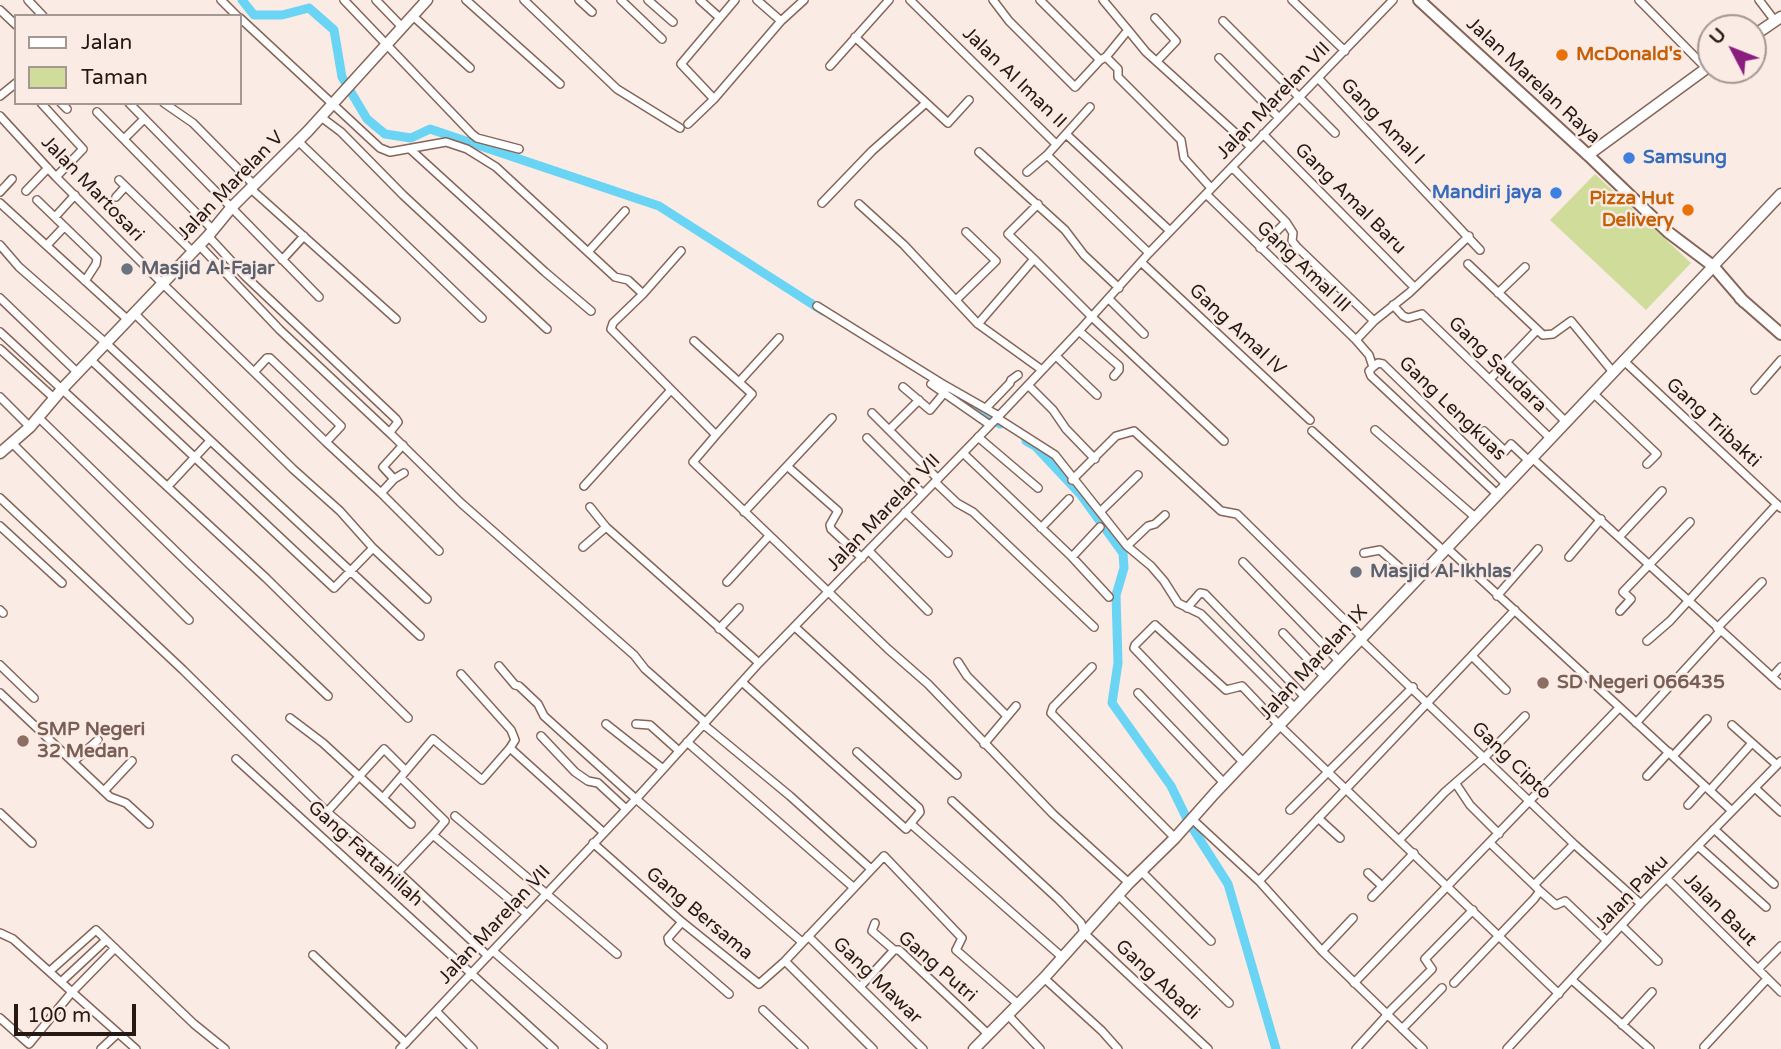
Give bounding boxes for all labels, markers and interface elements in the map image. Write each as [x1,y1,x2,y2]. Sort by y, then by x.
street label: Jalan Marelan Raya [1461,13,1605,149]
legend [14,14,242,105]
north arrow [1697,14,1767,84]
street label: Jalan Al Iman II [957,23,1071,133]
text: U [1705,24,1731,49]
text: Jalan [81,30,132,55]
street label: Jalan Marelan VII [1212,38,1336,164]
place label: McDonald's [1576,44,1682,66]
marker: McDonald's [1554,47,1570,63]
text: Taman [81,65,148,90]
street label: Gang Amal I [1335,74,1429,170]
street label: Jalan Marelan V [173,127,289,245]
street label: Jalan Martosari [36,131,148,247]
street label: Gang Amal Baru [1290,139,1410,259]
place label: Samsung [1643,147,1727,169]
marker: Samsung [1621,150,1637,166]
place label: Mandiri jaya [1432,182,1542,204]
marker: Mandiri jaya [1548,185,1564,201]
place label: Pizza Hut Delivery [1589,188,1674,232]
marker: Pizza Hut Delivery [1680,202,1696,218]
street label: Gang Amal III [1251,217,1355,317]
place label: Masjid Al-Fajar [141,258,275,280]
marker: Masjid Al-Fajar [119,261,135,277]
street label: Gang Amal IV [1184,279,1290,381]
street label: Gang Saudara [1443,312,1551,418]
street label: Gang Lengkuas [1394,352,1510,466]
street label: Gang Tribakti [1661,373,1765,473]
street label: Jalan Marelan VII [822,450,946,576]
place label: Masjid Al-Ikhlas [1370,561,1512,583]
marker: Masjid Al-Ikhlas [1348,564,1364,580]
street label: Jalan Marelan IX [1255,601,1373,725]
place label: SD Negeri 066435 [1557,672,1725,694]
marker: SD Negeri 066435 [1535,675,1551,691]
street label: Gang Cipto [1466,717,1556,805]
place label: SMP Negeri 32 Medan [37,719,145,763]
marker: SMP Negeri 32 Medan [15,733,31,749]
street label: Gang Fattahillah [303,796,427,912]
street label: Jalan Paku [1590,850,1674,936]
street label: Jalan Marelan VII [434,861,556,989]
street label: Gang Bersama [641,863,757,965]
street label: Jalan Baut [1679,869,1761,951]
street label: Gang Putri [893,927,981,1007]
street label: Gang Mawar [828,933,926,1029]
street label: Gang Abadi [1110,935,1204,1025]
scale bar [18,990,140,1034]
text: 100 m [27,1003,91,1028]

